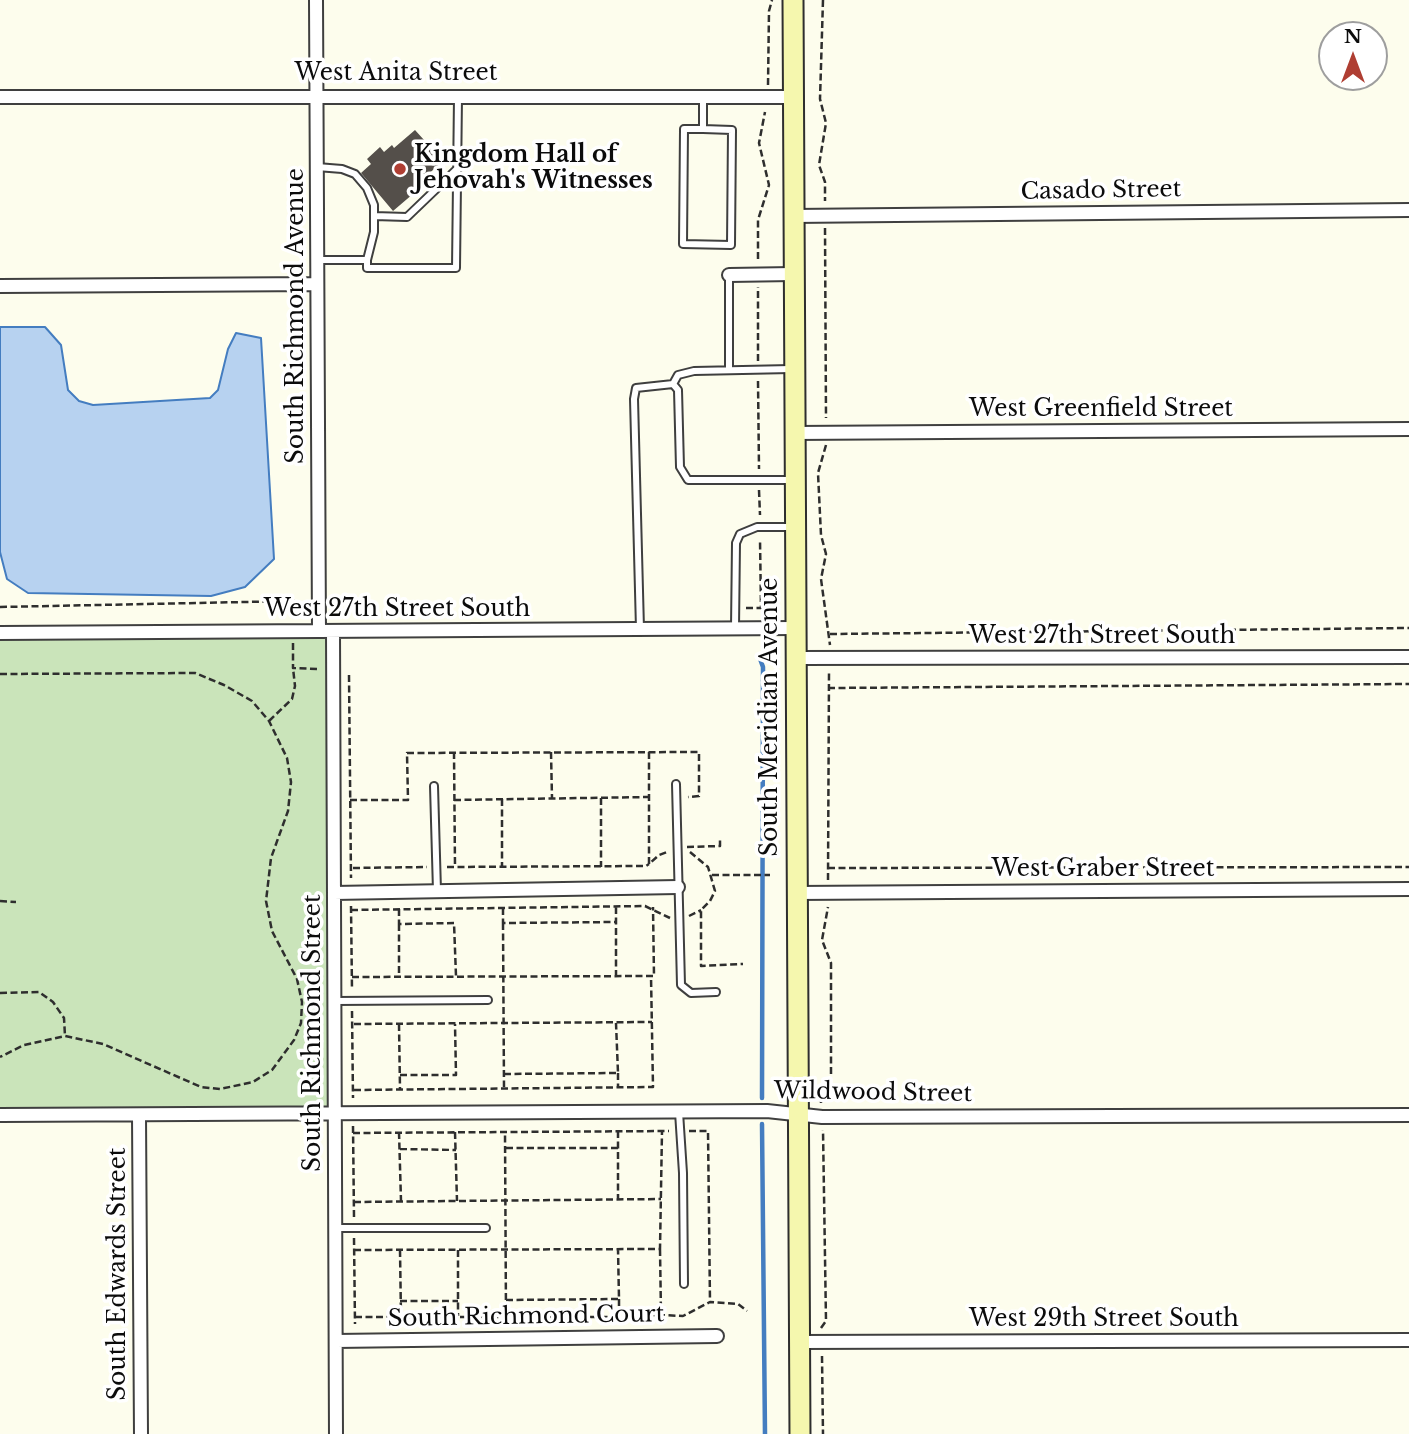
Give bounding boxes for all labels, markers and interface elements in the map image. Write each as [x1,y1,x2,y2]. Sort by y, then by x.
north arrow [1318,21,1388,91]
text: N [1344,25,1362,48]
street label: West Anita Street [295,60,497,88]
place label: Kingdom Hall of Jehovah's Witnesses [414,142,653,196]
marker: Kingdom Hall of Jehovah's Witnesses [392,161,408,177]
street label: South Richmond Avenue [283,168,311,464]
street label: Casado Street [1020,176,1182,206]
street label: West Greenfield Street [969,396,1233,424]
street label: South Meridian Avenue [757,577,785,857]
street label: West 27th Street South [264,596,530,624]
street label: West 27th Street South [969,623,1235,651]
street label: West Graber Street [992,856,1214,884]
street label: South Richmond Street [300,894,328,1172]
street label: Wildwood Street [774,1077,972,1109]
street label: South Edwards Street [105,1147,133,1401]
street label: South Richmond Court [387,1301,665,1333]
street label: West 29th Street South [969,1306,1239,1334]

